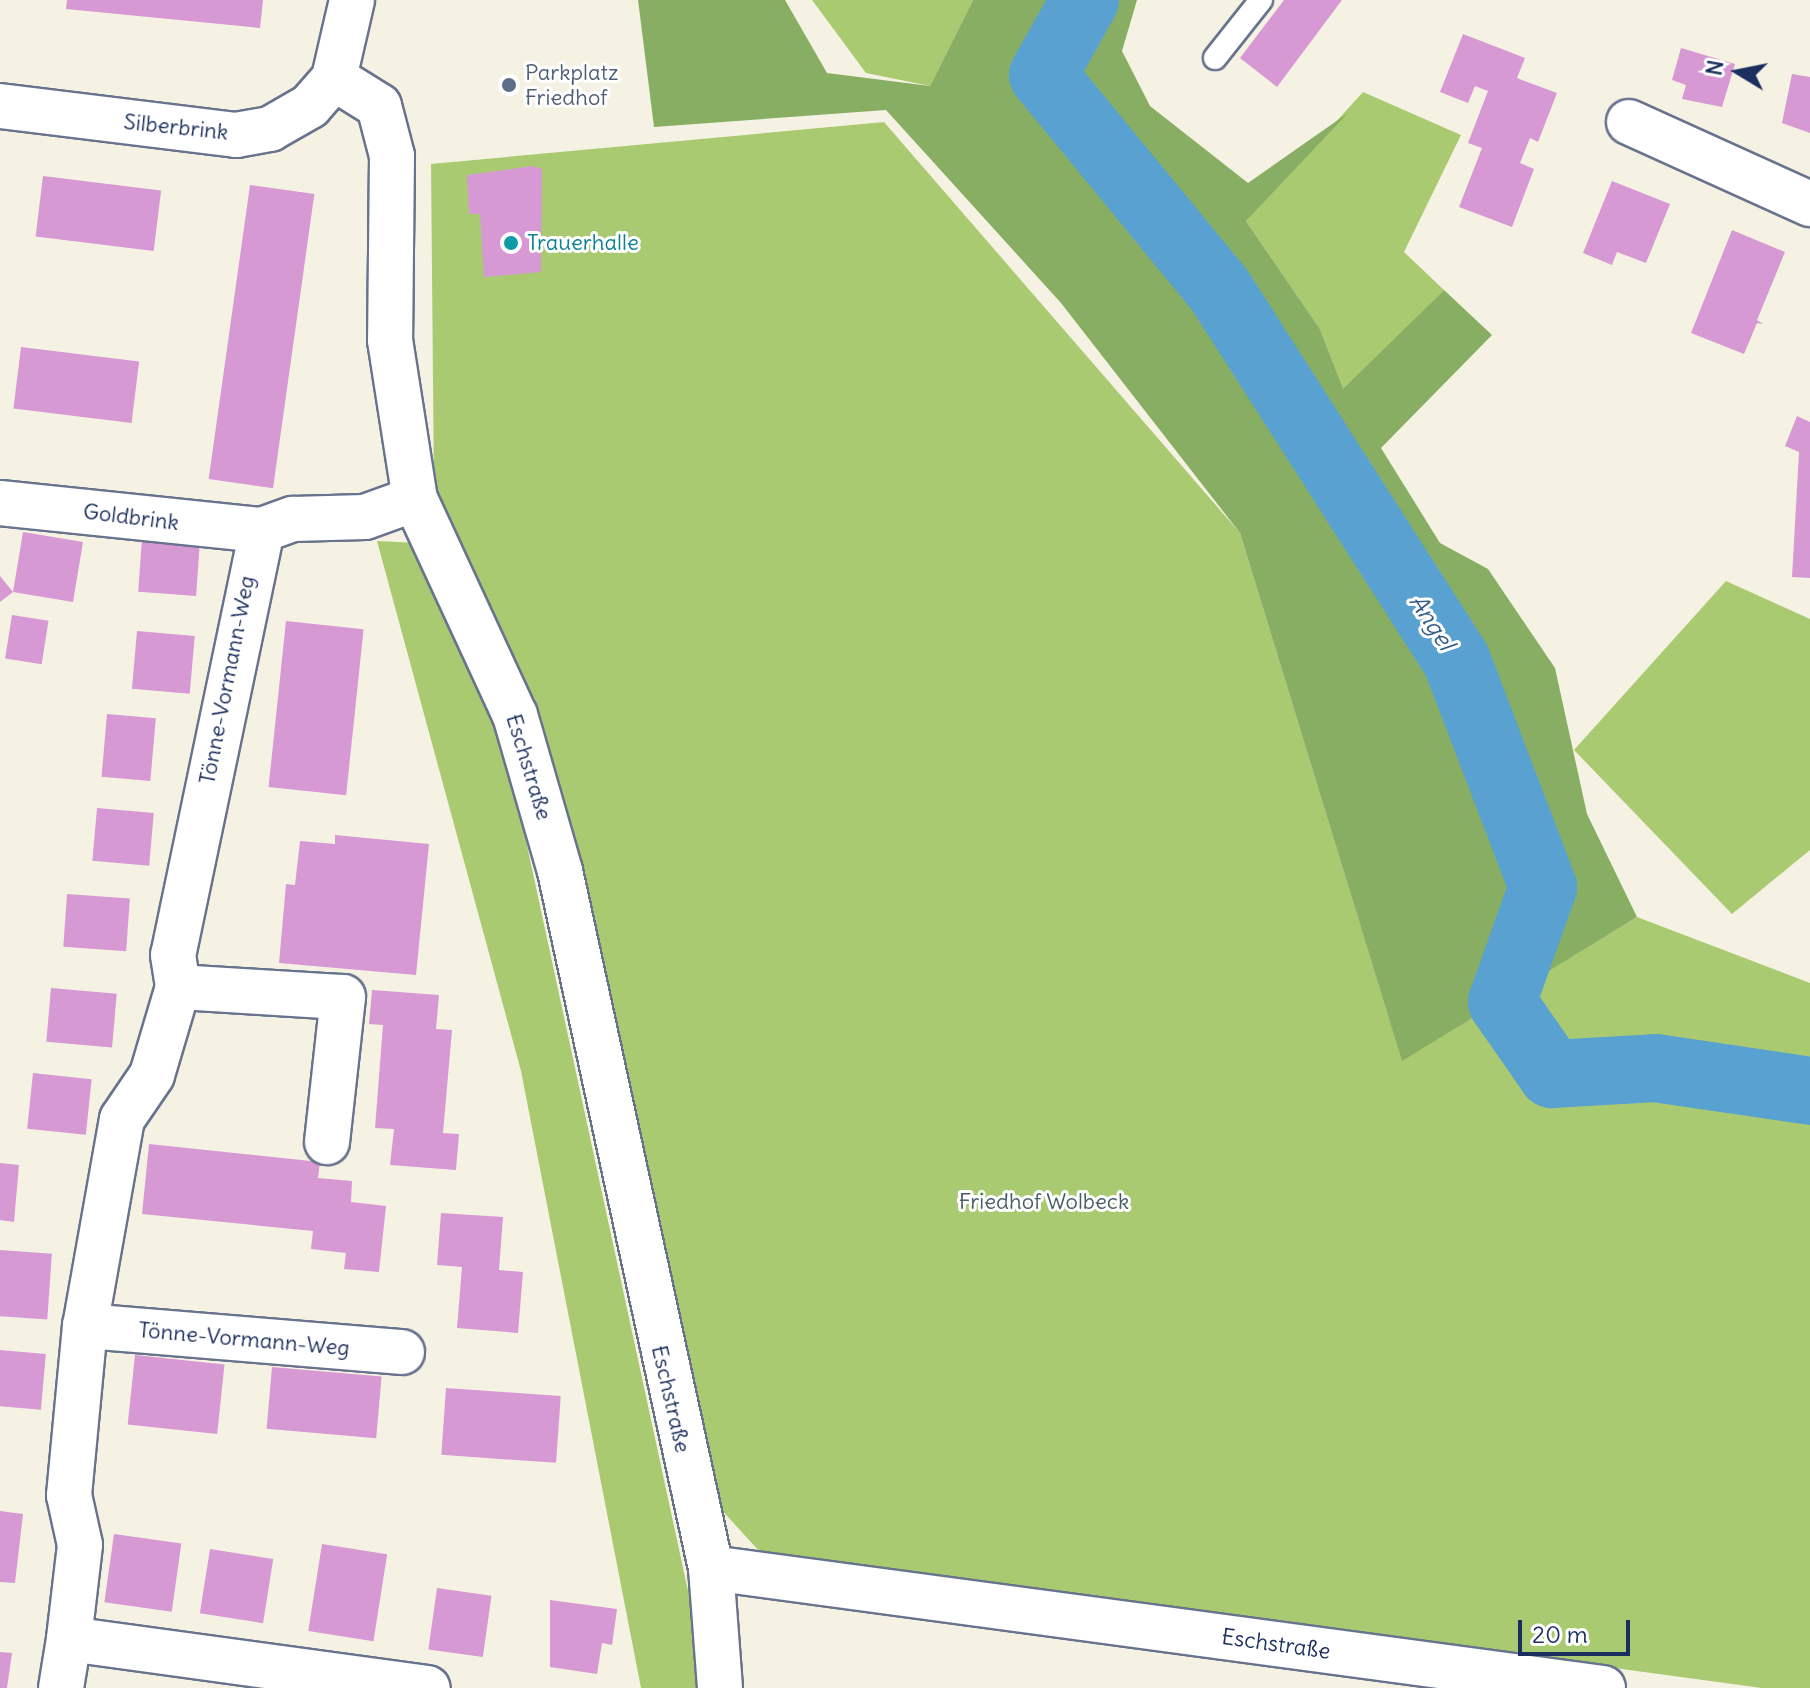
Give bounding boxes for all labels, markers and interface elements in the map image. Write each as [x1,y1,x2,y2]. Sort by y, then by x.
north arrow [1698,32,1778,112]
text: N [1699,58,1729,78]
place label: Parkplatz Friedhof [525,59,618,110]
marker: Parkplatz Friedhof [500,76,518,94]
street label: Silberbrink [122,108,230,146]
place label: Trauerhalle [527,230,639,256]
marker: Trauerhalle [502,234,520,252]
street label: Goldbrink [82,498,180,536]
street label: Tönne-Vormann-Weg [194,573,260,787]
water label: Angel [1403,589,1461,655]
street label: Eschstraße [500,711,558,823]
park label: Friedhof Wolbeck [959,1189,1129,1215]
street label: Tönne-Vormann-Weg [137,1317,351,1361]
street label: Eschstraße [646,1343,696,1455]
scale bar [1522,1604,1634,1654]
text: 20 m [1532,1619,1588,1649]
street label: Eschstraße [1220,1623,1332,1665]

